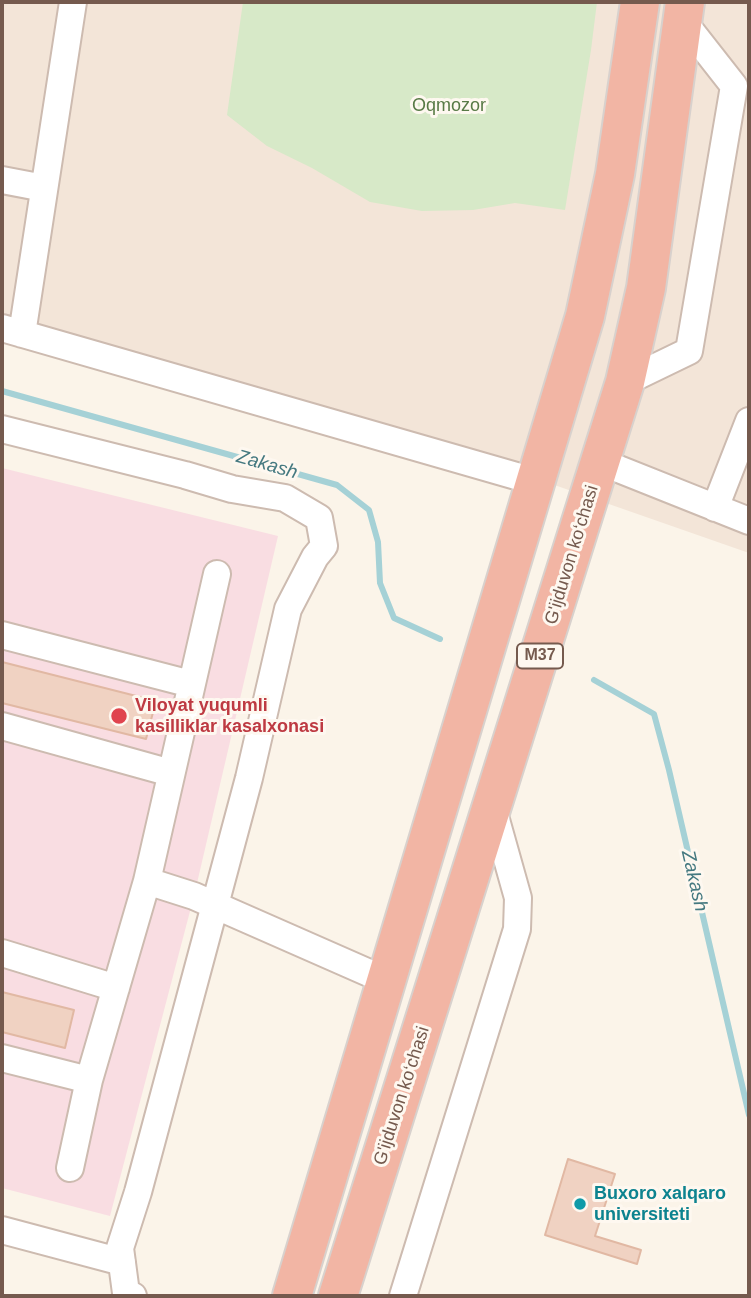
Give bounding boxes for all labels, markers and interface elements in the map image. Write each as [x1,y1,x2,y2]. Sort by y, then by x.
park label: Oqmozor [412,95,486,117]
water label: Zakash [234,445,300,485]
street label: G'ijduvon ko‘chasi [541,483,603,627]
road number: M37 [517,643,563,668]
place label: Viloyat yuqumli kasilliklar kasalxonasi [135,695,324,738]
marker: Viloyat yuqumli kasilliklar kasalxonasi [109,706,129,726]
water label: Zakash [676,848,712,914]
street label: G'ijduvon ko‘chasi [369,1024,435,1168]
place label: Buxoro xalqaro universiteti [594,1183,726,1226]
marker: Buxoro xalqaro universiteti [572,1196,588,1212]

